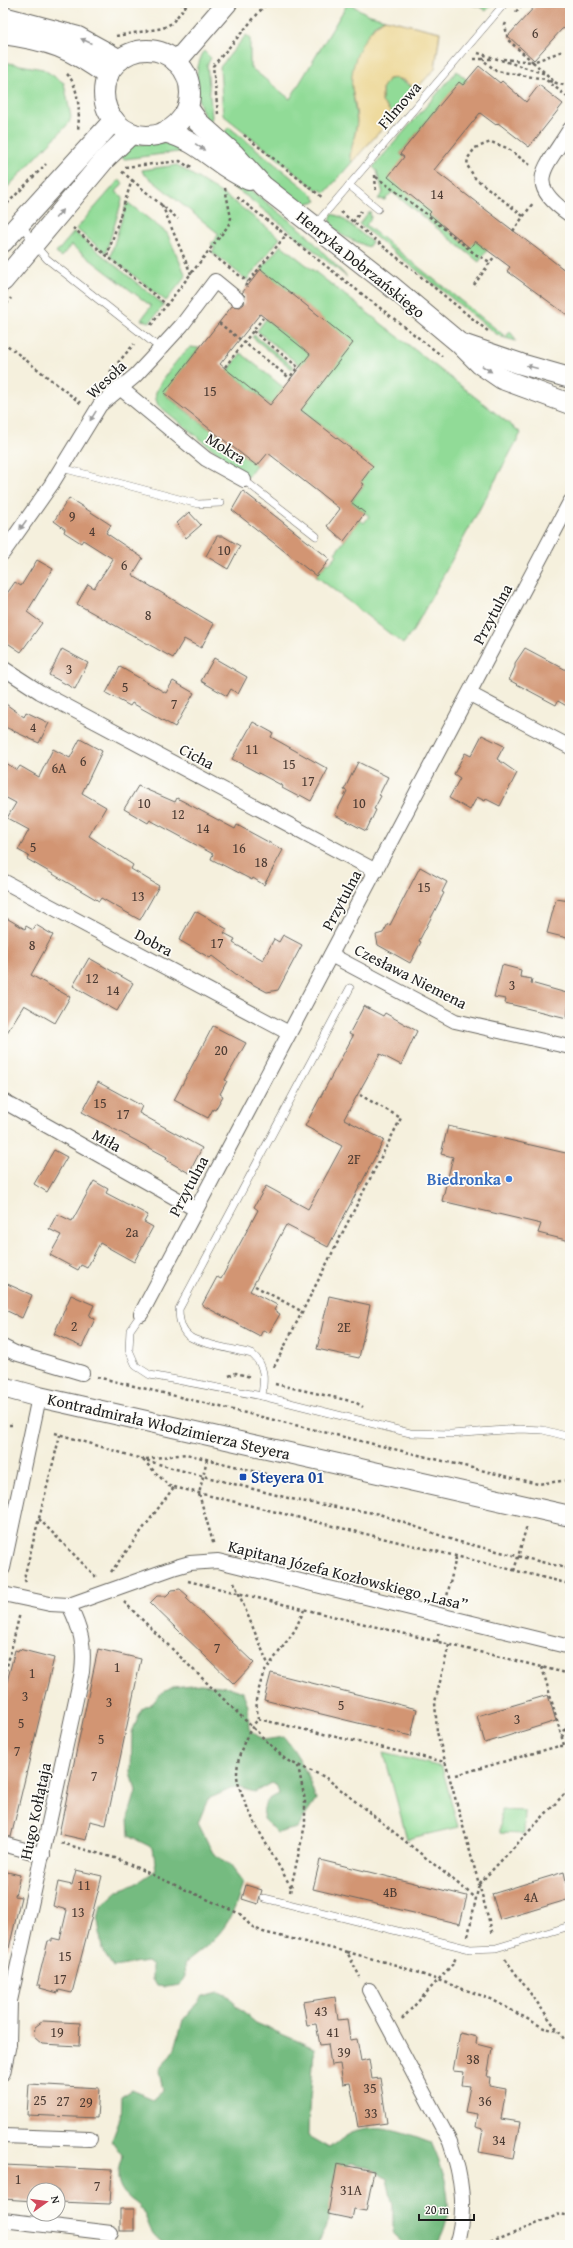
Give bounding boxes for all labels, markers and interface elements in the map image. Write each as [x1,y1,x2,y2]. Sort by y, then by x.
house number: 6 [532,23,539,43]
one-way arrow [80,38,92,44]
street label: Filmowa [371,75,427,134]
one-way arrow [195,143,205,151]
house number: 14 [430,184,444,204]
street label: Henryka Dobrzańskiego [291,204,431,324]
one-way arrow [54,208,63,219]
street label: Wesoła [81,354,132,404]
one-way arrow [526,364,539,370]
one-way arrow [481,365,493,372]
house number: 15 [203,381,217,401]
one-way arrow [90,410,97,422]
street label: Mokra [201,426,251,470]
house number: 9 [69,506,76,526]
one-way arrow [19,519,27,530]
house number: 4 [89,521,96,541]
house number: 10 [217,540,231,560]
house number: 6 [121,555,128,575]
street label: Przytulna [466,579,518,649]
house number: 8 [145,605,152,625]
house number: 3 [66,659,72,679]
house number: 5 [122,677,128,697]
house number: 7 [171,694,178,714]
house number: 4 [30,717,37,737]
street label: Cicha [175,737,219,775]
house number: 11 [245,739,259,759]
house number: 6 [80,751,87,771]
house number: 15 [282,754,296,774]
house number: 6A [51,758,67,778]
house number: 17 [301,771,315,791]
house number: 10 [137,793,151,813]
house number: 10 [352,793,366,813]
house number: 12 [171,804,185,824]
house number: 14 [196,818,210,838]
house number: 5 [30,837,36,857]
house number: 16 [232,838,246,858]
house number: 18 [254,852,268,872]
street label: Przytulna [315,865,367,935]
house number: 15 [417,877,431,897]
house number: 13 [131,886,145,906]
street label: Dobra [131,922,178,962]
house number: 17 [210,933,224,953]
house number: 8 [29,935,36,955]
street label: Czesława Niemena [351,937,472,1015]
house number: 12 [85,968,99,988]
house number: 3 [509,975,515,995]
house number: 14 [106,980,120,1000]
house number: 20 [214,1040,228,1060]
house number: 15 [93,1093,107,1113]
house number: 17 [116,1104,130,1124]
street label: Miła [88,1122,126,1158]
house number: 2F [347,1149,361,1169]
street label: Przytulna [162,1151,214,1221]
place label: Biedronka [427,1167,502,1191]
marker: Biedronka [504,1174,514,1184]
house number: 2a [125,1222,139,1242]
house number: 2 [71,1316,77,1336]
house number: 2E [337,1317,351,1337]
street label: Kontradmirała Włodzimierza Steyera [45,1386,293,1466]
place label: Steyera 01 [251,1465,325,1489]
marker: Steyera 01 [238,1472,248,1482]
street label: Kapitana Józefa Kozłowskiego „Lasa” [226,1534,470,1616]
house number: 7 [214,1638,221,1658]
house number: 1 [114,1657,120,1677]
house number: 1 [29,1663,35,1683]
house number: 3 [22,1686,28,1706]
house number: 3 [106,1692,112,1712]
house number: 5 [338,1695,344,1715]
house number: 3 [514,1709,520,1729]
house number: 5 [18,1713,24,1733]
house number: 5 [98,1729,104,1749]
house number: 7 [14,1741,21,1761]
street label: Hugo Kołłątaja [13,1760,57,1862]
house number: 7 [91,1766,98,1786]
house number: 11 [77,1875,91,1895]
house number: 4B [383,1882,397,1902]
house number: 4A [523,1887,539,1907]
house number: 13 [71,1902,85,1922]
house number: 15 [58,1946,72,1966]
house number: 17 [53,1969,67,1989]
house number: 43 [314,2001,328,2021]
house number: 19 [50,2022,64,2042]
house number: 41 [326,2022,340,2042]
house number: 39 [337,2042,351,2062]
house number: 38 [466,2049,480,2069]
house number: 35 [363,2078,377,2098]
house number: 25 [33,2090,47,2110]
house number: 27 [56,2091,70,2111]
house number: 36 [478,2091,492,2111]
house number: 29 [79,2092,93,2112]
house number: 33 [364,2103,378,2123]
house number: 34 [492,2130,506,2150]
house number: 1 [15,2169,21,2189]
house number: 7 [94,2176,101,2196]
house number: 31A [340,2180,362,2200]
north arrow [26,2182,66,2222]
text: N [47,2194,65,2206]
scale bar [419,2196,474,2222]
text: 20 m [425,2201,449,2218]

